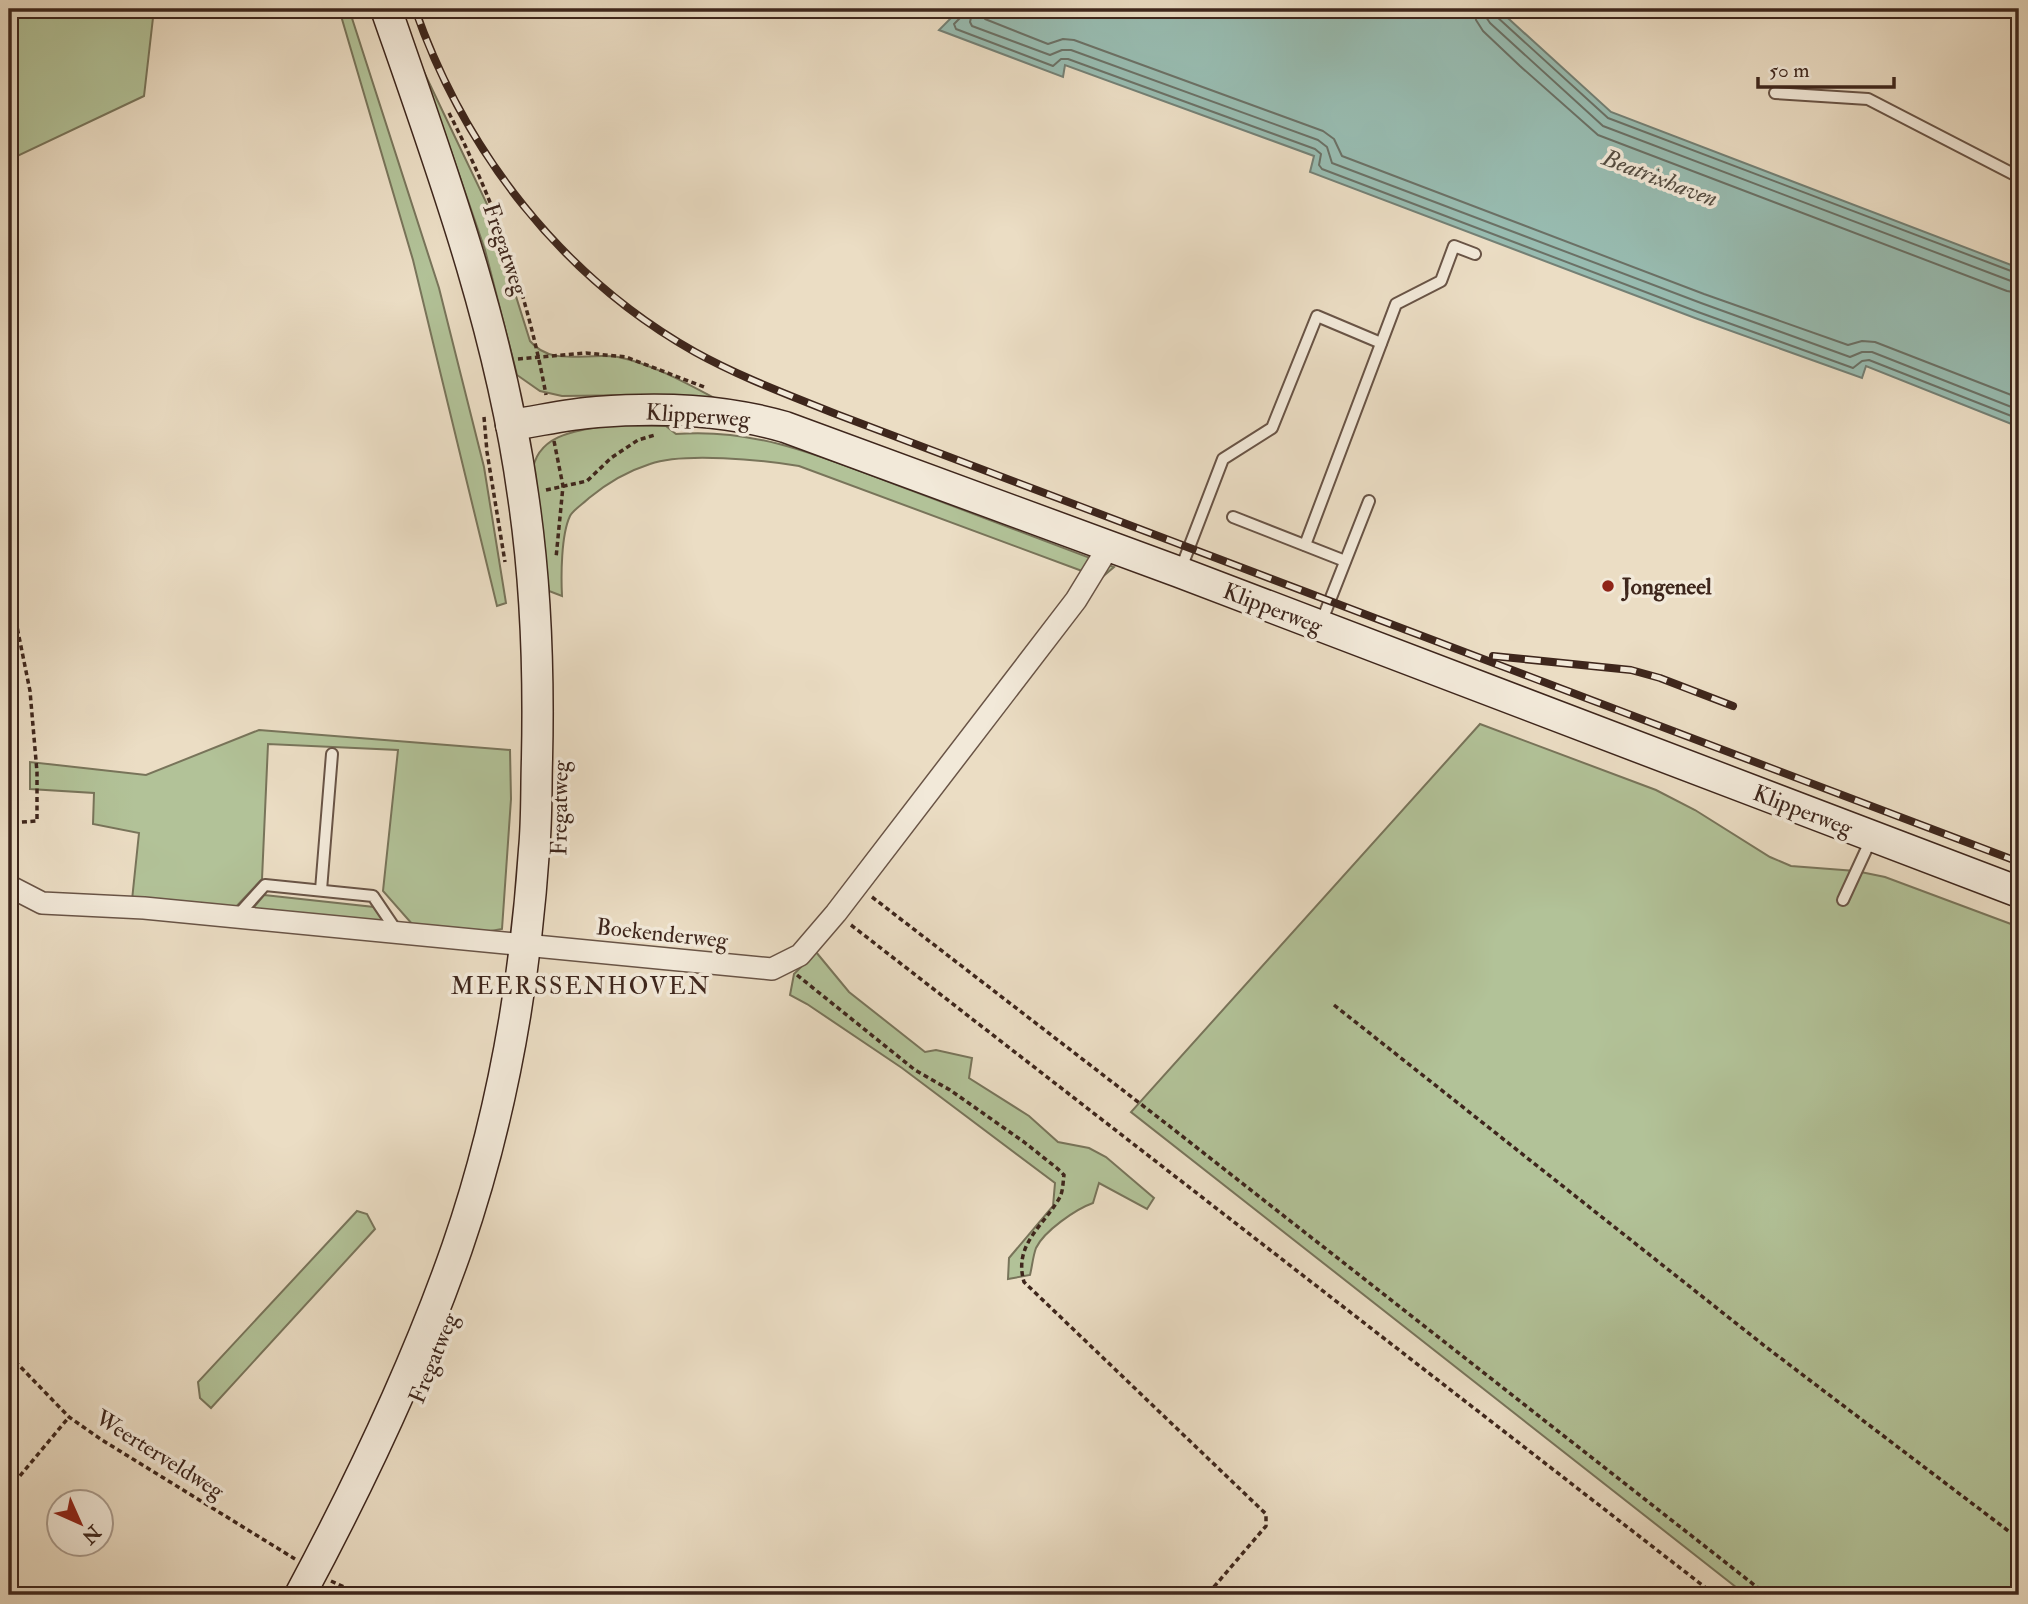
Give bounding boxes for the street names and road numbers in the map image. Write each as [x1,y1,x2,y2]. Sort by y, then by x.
street label: Fregatweg [476,199,535,300]
street label: Klipperweg [645,397,752,435]
street label: Klipperweg [1219,576,1327,642]
street label: Fregatweg [544,760,575,856]
street label: Klipperweg [1749,778,1857,844]
street label: Boekenderweg [595,912,730,955]
street label: Fregatweg [402,1308,465,1408]
street label: Weerterveldweg [89,1403,230,1506]

